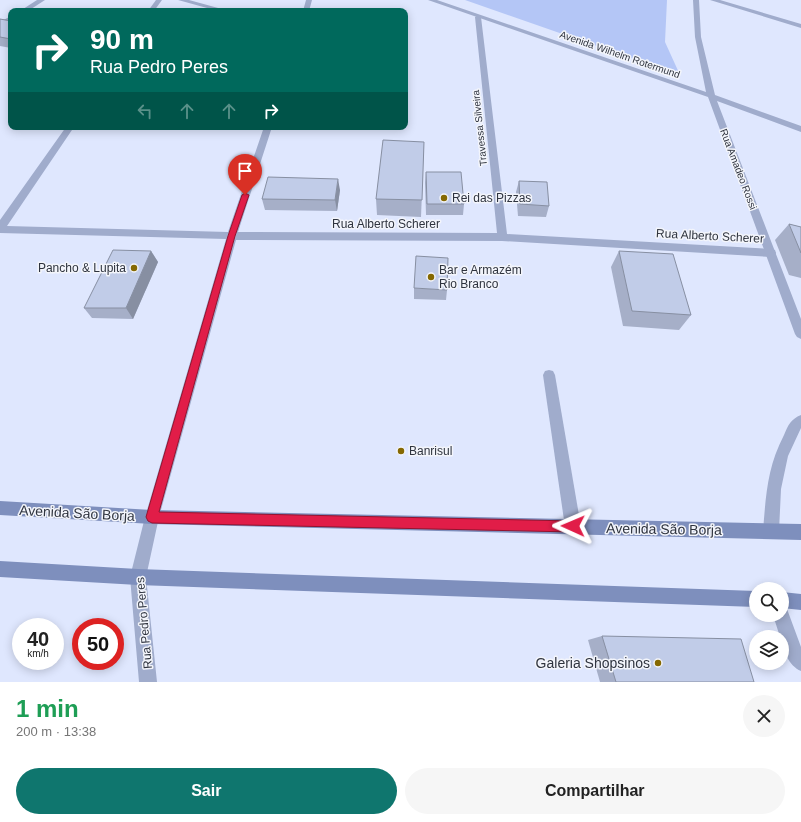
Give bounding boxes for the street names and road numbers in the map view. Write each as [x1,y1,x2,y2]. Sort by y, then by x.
street label: Avenida Wilhelm Rotermund [558,29,681,80]
street label: Travessa Silveira [470,89,489,166]
street label: Rua Amadeo Rossi [718,127,759,211]
street label: Rua Alberto Scherer [332,217,440,231]
street label: Rua Alberto Scherer [656,226,764,246]
street label: Avenida São Borja [19,502,135,524]
street label: Avenida São Borja [606,520,722,538]
street label: Rua Pedro Peres [133,577,155,669]

